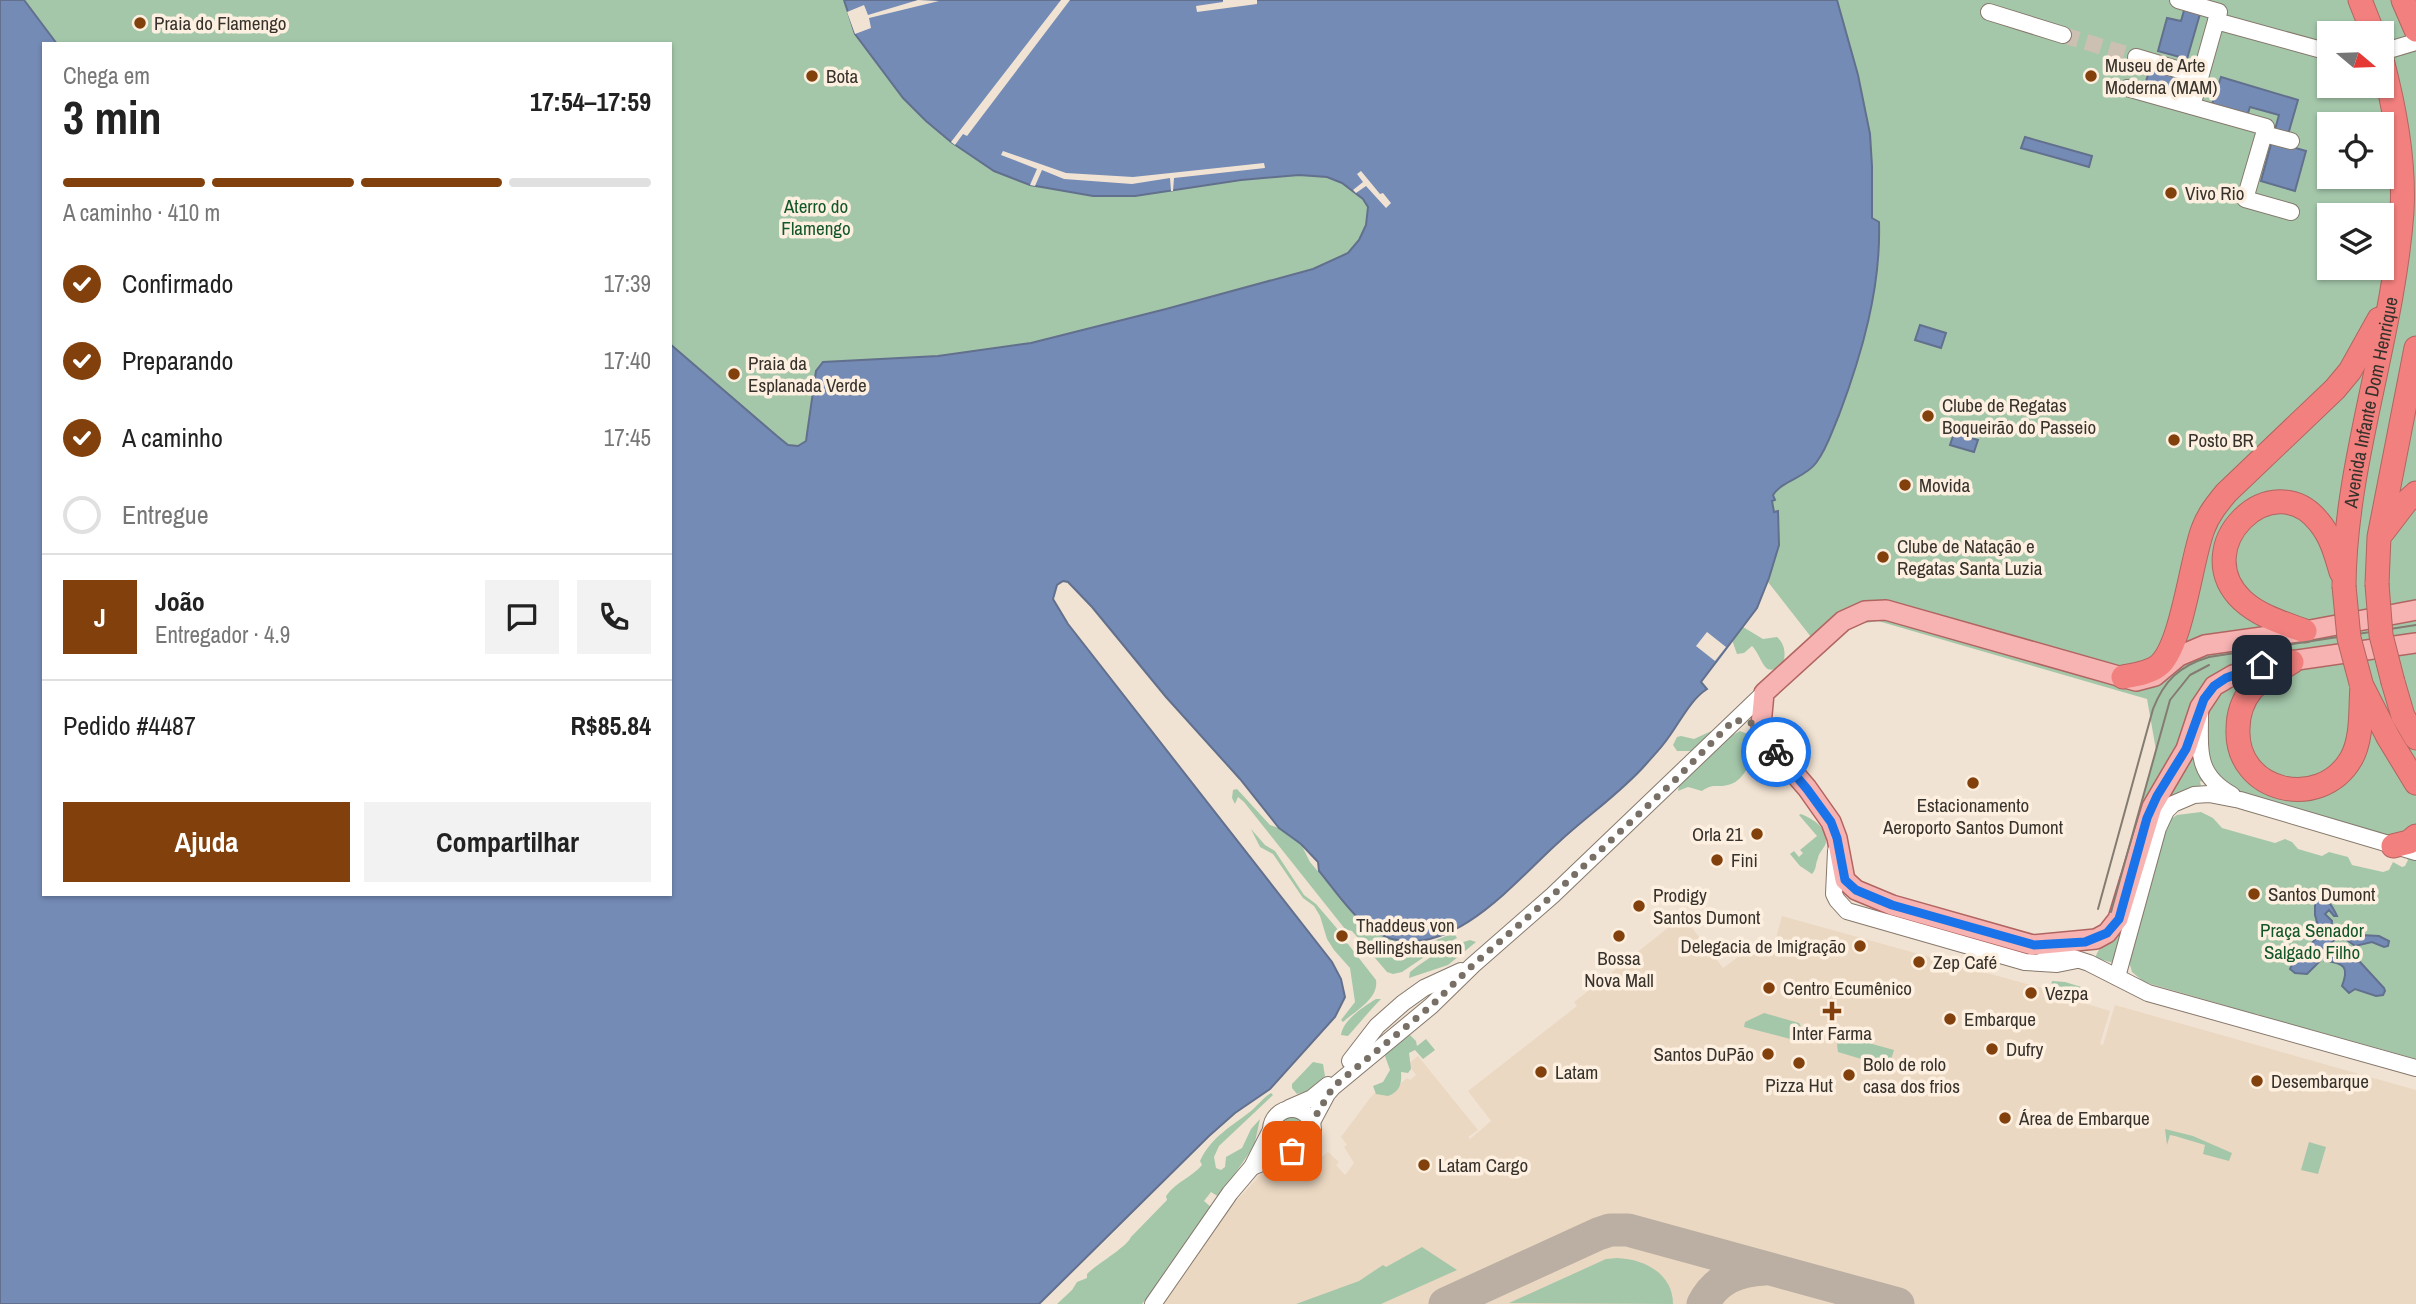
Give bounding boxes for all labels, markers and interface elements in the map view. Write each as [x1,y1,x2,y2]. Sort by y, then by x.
place label: Praia do Flamengo [154,10,287,36]
marker: Praia do Flamengo [132,15,148,31]
north arrow [2317,21,2394,98]
map controls [2317,21,2394,280]
place label: Museu de Arte Moderna (MAM) [2105,52,2218,100]
text: Chega em [63,60,150,91]
place label: Bota [826,63,858,89]
marker: Bota [804,68,820,84]
marker: Museu de Arte Moderna (MAM) [2083,68,2099,84]
text: 17:54–17:59 [530,84,651,119]
text: 3 min [63,86,162,148]
button: locate [2317,112,2394,189]
place label: Vivo Rio [2185,180,2245,206]
marker: Vivo Rio [2163,185,2179,201]
park label: Aterro do Flamengo [781,193,851,241]
text: A caminho · 410 m [63,197,220,228]
button: layers [2317,203,2394,280]
icon: check [63,265,101,303]
text: Confirmado [122,266,233,301]
text: 17:39 [604,268,651,299]
street label: Avenida Infante Dom Henrique [2337,295,2404,511]
icon: check [63,342,101,380]
text: Preparando [122,343,233,378]
text: 17:40 [604,345,651,376]
place label: Praia da Esplanada Verde [748,350,867,398]
marker: Praia da Esplanada Verde [726,366,742,382]
place label: Clube de Regatas Boqueirão do Passeio [1942,392,2096,440]
marker: Clube de Regatas Boqueirão do Passeio [1920,408,1936,424]
icon: check [63,419,101,457]
text: A caminho [122,420,223,455]
text: 17:45 [604,422,651,453]
place label: Posto BR [2188,427,2254,453]
marker: Posto BR [2166,432,2182,448]
place label: Movida [1919,472,1970,498]
marker: Movida [1897,477,1913,493]
text: Entregue [122,497,209,532]
place label: Clube de Natação e Regatas Santa Luzia [1897,533,2043,581]
marker: Clube de Natação e Regatas Santa Luzia [1875,549,1891,565]
button: chat [485,580,559,654]
button: phone [577,580,651,654]
text: João [155,584,205,619]
text: J [94,600,106,635]
text: Entregador · 4.9 [155,619,290,650]
pin [2232,635,2292,695]
icon: home [2243,646,2281,684]
text: Pedido #4487 [63,708,196,743]
text: R$85.84 [570,708,651,743]
courier [1741,717,1811,787]
icon: bike [1757,733,1795,771]
marker: Estacionamento Aeroporto Santos Dumont [1965,775,1981,791]
place label: Estacionamento Aeroporto Santos Dumont [1882,792,2064,840]
button: Ajuda [63,802,350,882]
button: Compartilhar [364,802,651,882]
place label: Orla 21 [1692,821,1743,847]
marker: Orla 21 [1749,826,1765,842]
place label: Fini [1731,847,1758,873]
marker: Fini [1709,852,1725,868]
place label: Santos Dumont [2268,881,2376,907]
place label: Prodigy Santos Dumont [1653,882,1761,930]
marker: Santos Dumont [2246,886,2262,902]
marker: Prodigy Santos Dumont [1631,898,1647,914]
place label: Thaddeus von Bellingshausen [1356,912,1463,960]
park label: Praça Senador Salgado Filho [2260,917,2365,965]
marker: Thaddeus von Bellingshausen [1334,928,1350,944]
marker: Bossa Nova Mall [1611,928,1627,944]
place label: Delegacia de Imigração [1681,933,1846,959]
marker: Delegacia de Imigração [1852,938,1868,954]
place label: Bossa Nova Mall [1584,945,1654,993]
place label: Zep Café [1933,949,1997,975]
marker: Zep Café [1911,954,1927,970]
place label: Centro Ecumênico [1783,975,1912,1001]
marker: Centro Ecumênico [1761,980,1777,996]
place label: Vezpa [2045,980,2089,1006]
marker: Vezpa [2023,985,2039,1001]
marker: Inter Farma [1824,1003,1840,1019]
place label: Embarque [1964,1006,2036,1032]
marker: Embarque [1942,1011,1958,1027]
place label: Inter Farma [1792,1020,1872,1046]
place label: Dufry [2006,1036,2043,1062]
place label: Santos DuPão [1654,1041,1754,1067]
marker: Dufry [1984,1041,2000,1057]
marker: Santos DuPão [1760,1046,1776,1062]
place label: Bolo de rolo casa dos frios [1863,1051,1960,1099]
marker: Pizza Hut [1791,1055,1807,1071]
place label: Latam [1555,1059,1598,1085]
marker: Latam [1533,1064,1549,1080]
marker: Bolo de rolo casa dos frios [1841,1067,1857,1083]
place label: Desembarque [2271,1068,2369,1094]
place label: Pizza Hut [1765,1072,1833,1098]
marker: Desembarque [2249,1073,2265,1089]
place label: Área de Embarque [2018,1105,2150,1131]
marker: Área de Embarque [1997,1110,2013,1126]
pin [1262,1121,1322,1181]
icon: bag [1273,1132,1311,1170]
place label: Latam Cargo [1438,1152,1528,1178]
marker: Latam Cargo [1416,1157,1432,1173]

